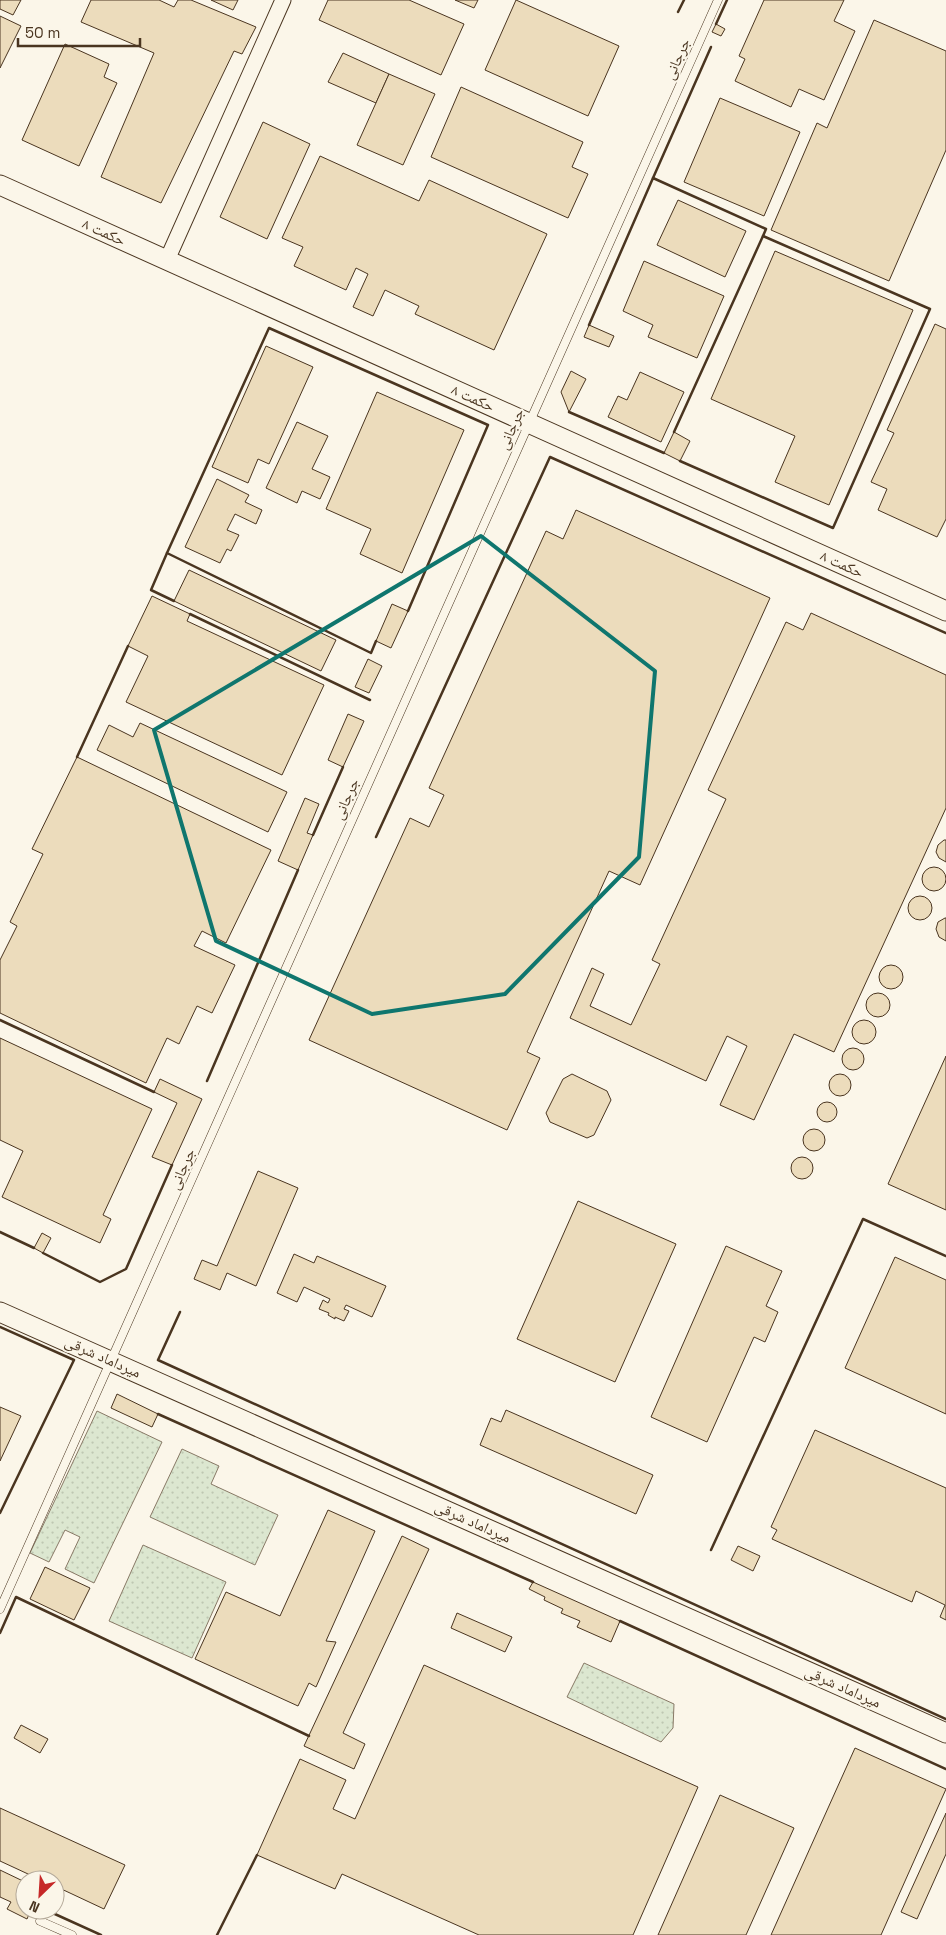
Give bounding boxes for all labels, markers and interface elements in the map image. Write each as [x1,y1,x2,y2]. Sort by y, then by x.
scale bar [18,15,140,47]
text: 50 m [25,23,60,42]
street label: جرجانی [659,35,695,83]
street label: حکمت ۸ [80,214,129,250]
street label: حکمت ۸ [449,380,498,416]
street label: جرجانی [493,405,529,453]
street label: حکمت ۸ [818,546,867,582]
street label: جرجانی [328,775,364,823]
street label: جرجانی [164,1145,200,1193]
street label: میرداماد شرقی [62,1331,144,1383]
street label: میرداماد شرقی [432,1496,514,1548]
street label: میرداماد شرقی [802,1661,884,1713]
north arrow [15,1870,65,1920]
text: N [26,1897,43,1917]

